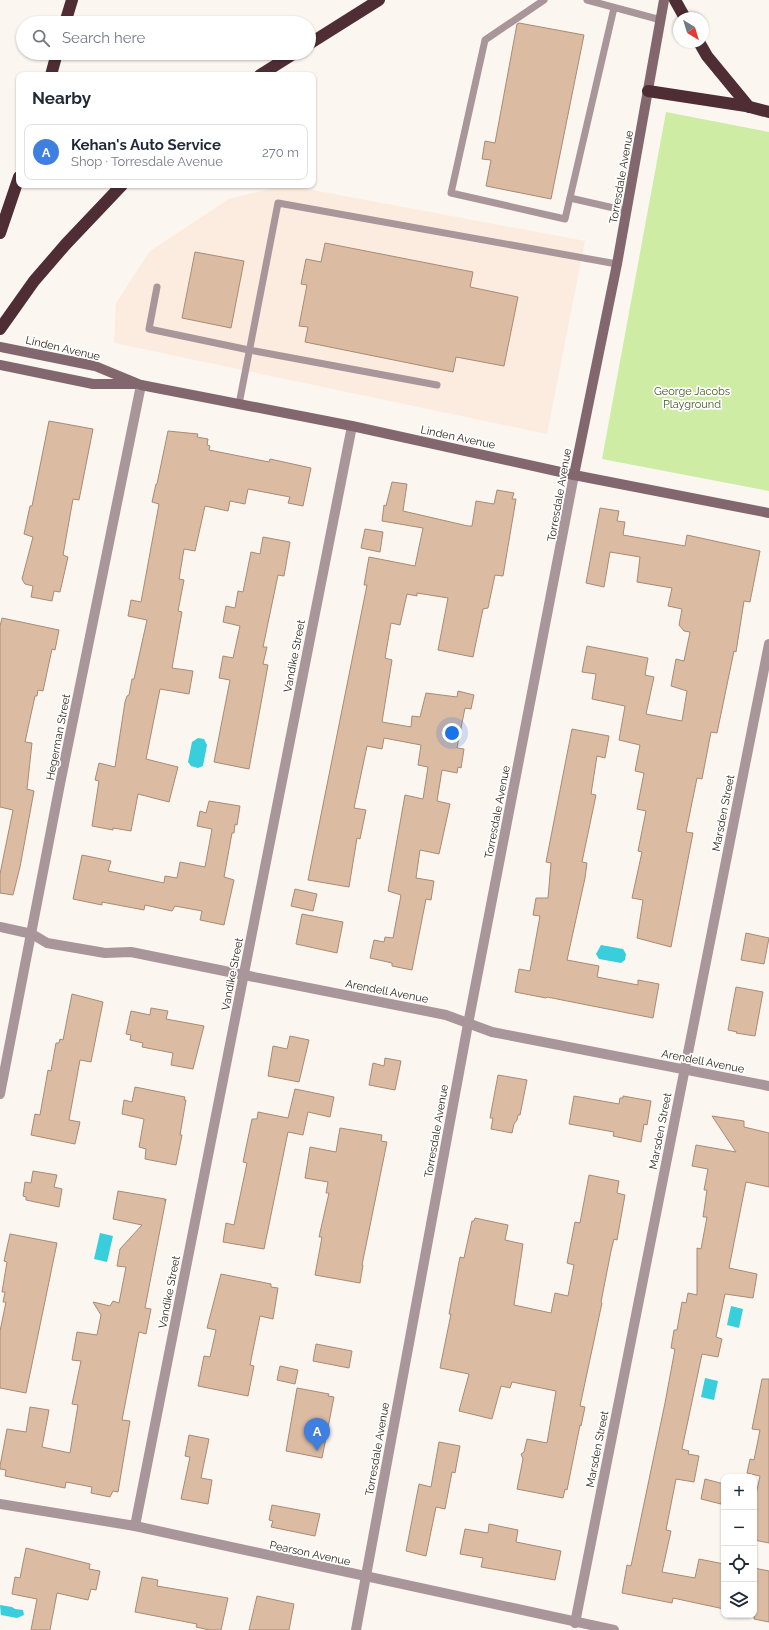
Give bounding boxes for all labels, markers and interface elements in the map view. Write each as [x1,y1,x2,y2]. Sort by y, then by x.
north arrow [673,12,709,48]
search box [16,16,316,60]
icon: search [30,27,52,49]
text: Search here [62,29,145,47]
text: Nearby [32,88,91,108]
street label: Torresdale Avenue [607,129,636,225]
text: Kehan's Auto Service [71,136,221,154]
text: A [42,145,50,160]
text: 270 m [262,145,299,160]
text: Shop · Torresdale Avenue [71,154,223,169]
street label: Linden Avenue [24,334,102,363]
park label: George Jacobs Playground [654,385,730,411]
street label: Linden Avenue [419,423,497,452]
street label: Torresdale Avenue [545,447,574,543]
street label: Vandike Street [281,618,308,694]
street label: Hegerman Street [44,693,73,781]
your location [442,723,462,743]
street label: Torresdale Avenue [482,764,513,860]
street label: Marsden Street [710,773,737,853]
street label: Vandike Street [219,936,246,1012]
street label: Arendell Avenue [344,977,430,1006]
street label: Arendell Avenue [660,1047,746,1076]
street label: Torresdale Avenue [422,1083,451,1179]
street label: Marsden Street [647,1091,674,1171]
street label: Vandike Street [156,1254,183,1330]
street label: Torresdale Avenue [363,1401,392,1497]
street label: Marsden Street [584,1409,611,1489]
pin: A [304,1418,330,1451]
map controls [721,1474,757,1618]
button: + [721,1474,757,1510]
button: − [721,1510,757,1546]
street label: Pearson Avenue [268,1539,352,1569]
button: locate [721,1546,757,1582]
button: layers [721,1582,757,1618]

